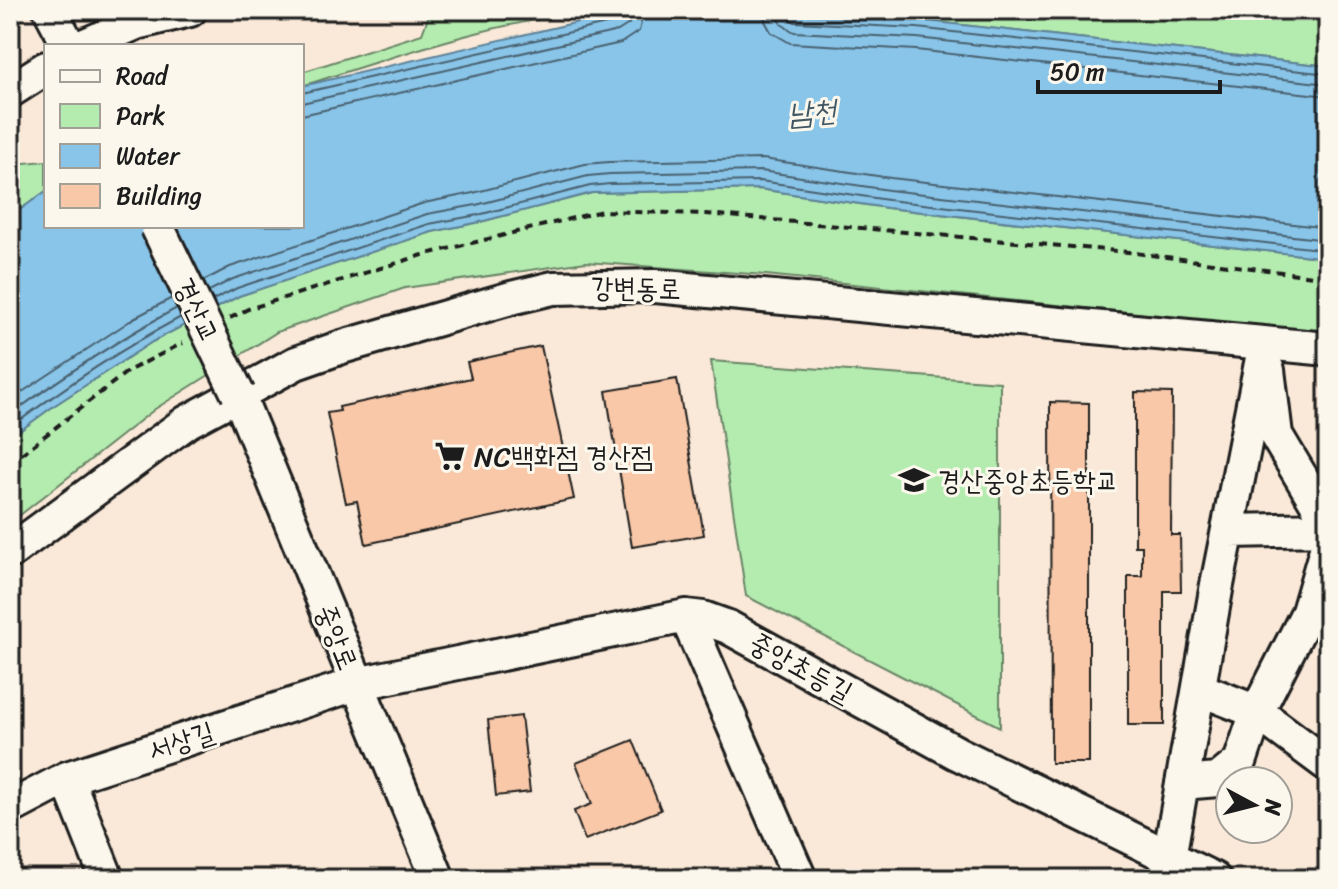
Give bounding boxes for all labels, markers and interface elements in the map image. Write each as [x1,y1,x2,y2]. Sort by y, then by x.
legend [44,44,304,228]
scale bar [1038,44,1220,94]
text: 50 m [1050,51,1105,93]
text: Road [116,55,170,97]
water label: 남천 [786,83,841,141]
text: Park [116,95,165,137]
text: Water [116,135,181,177]
text: Building [116,175,202,217]
street label: 강변동로 [591,263,681,313]
street label: 경산교 [160,269,234,351]
place label: NC백화점 경산점 [474,432,653,481]
supermarket icon: NC백화점 경산점 [433,439,467,473]
place label: 경산중앙초등학교 [938,456,1118,505]
school or university icon: 경산중앙초등학교 [897,463,931,497]
street label: 중앙로 [302,596,372,678]
street label: 중앙초등길 [740,618,862,716]
street label: 서상길 [141,707,221,775]
north arrow [1214,765,1294,845]
text: N [1253,796,1294,818]

